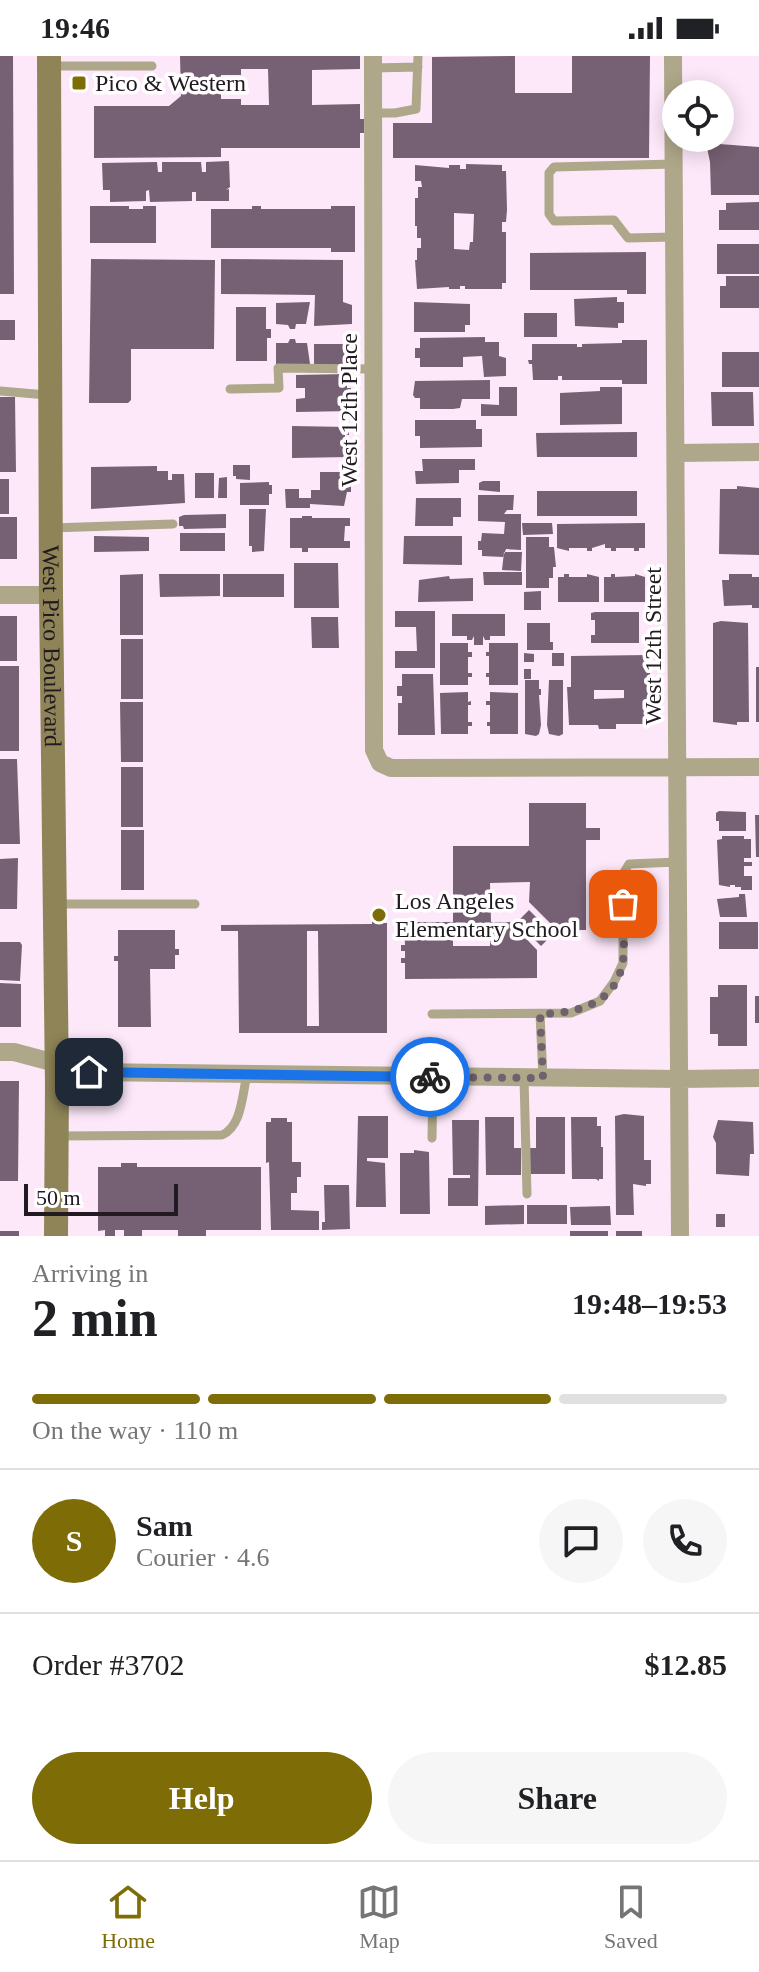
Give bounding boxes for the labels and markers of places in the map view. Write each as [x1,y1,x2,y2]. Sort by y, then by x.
place label: Pico & Western [95,70,246,96]
marker: Pico & Western [70,74,88,92]
pin [589,870,657,938]
place label: Los Angeles Elementary School [395,888,579,942]
marker: Los Angeles Elementary School [370,906,388,924]
pin [55,1038,123,1106]

